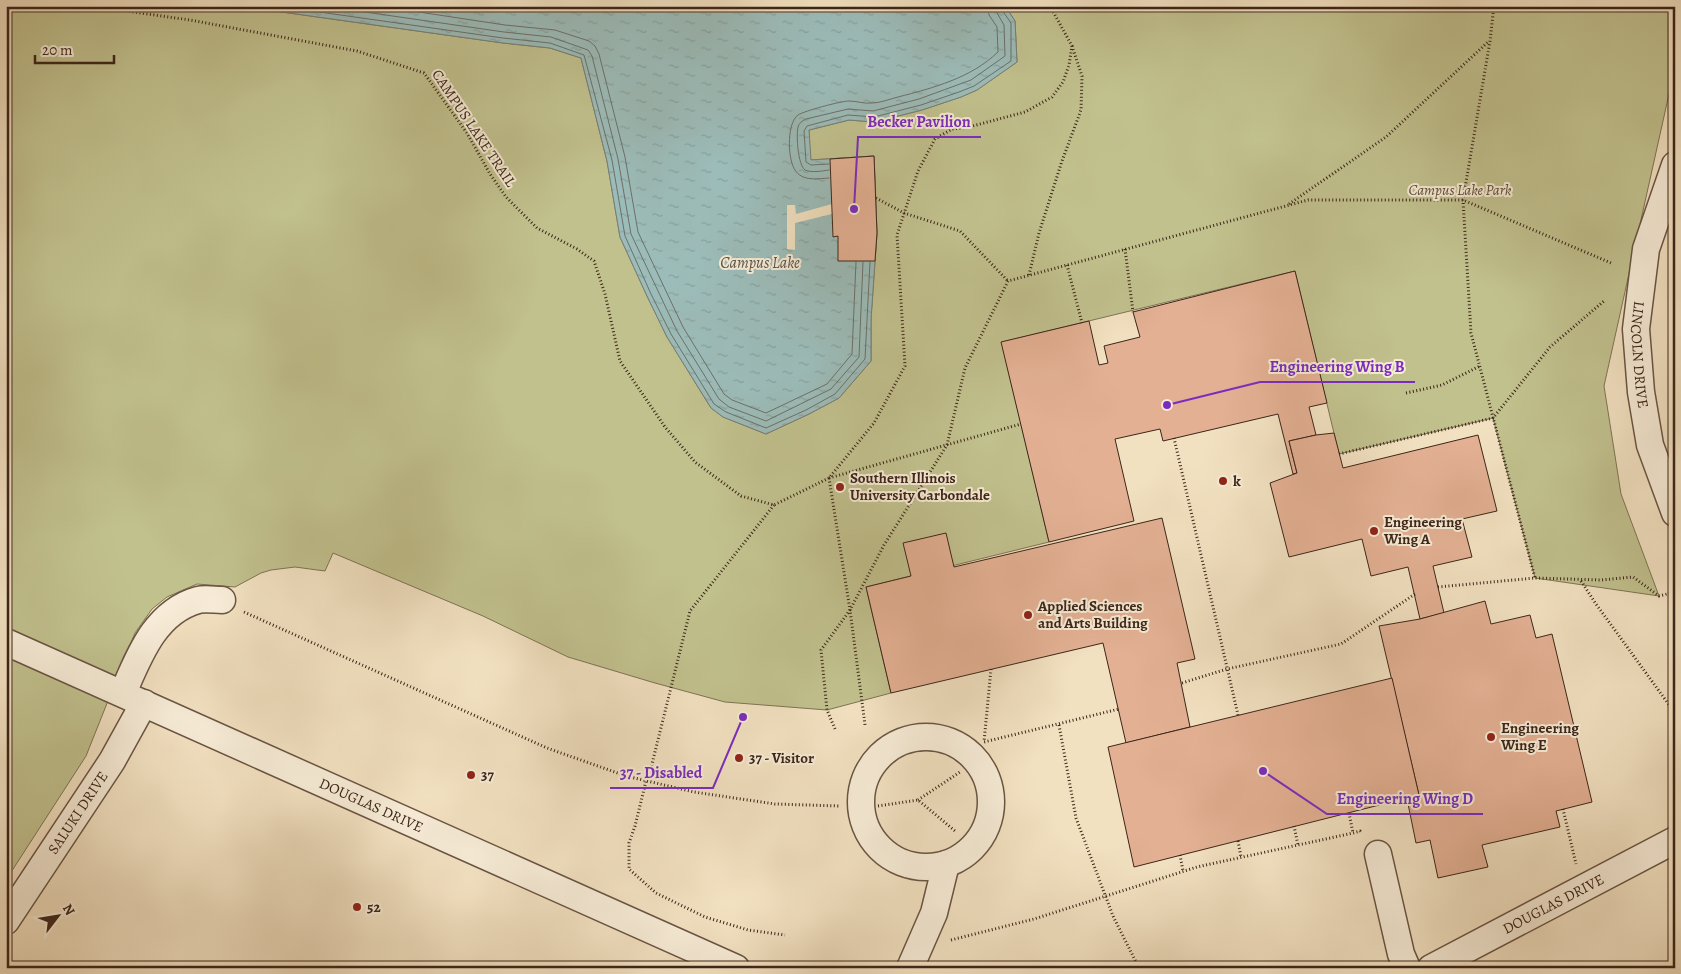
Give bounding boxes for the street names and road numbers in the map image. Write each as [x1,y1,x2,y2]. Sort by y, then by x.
street label: CAMPUS LAKE TRAIL [427,65,521,191]
street label: LINCOLN DRIVE [1626,300,1654,409]
street label: SALUKI DRIVE [43,767,113,858]
street label: DOUGLAS DRIVE [316,773,426,837]
street label: DOUGLAS DRIVE [1499,869,1607,939]

